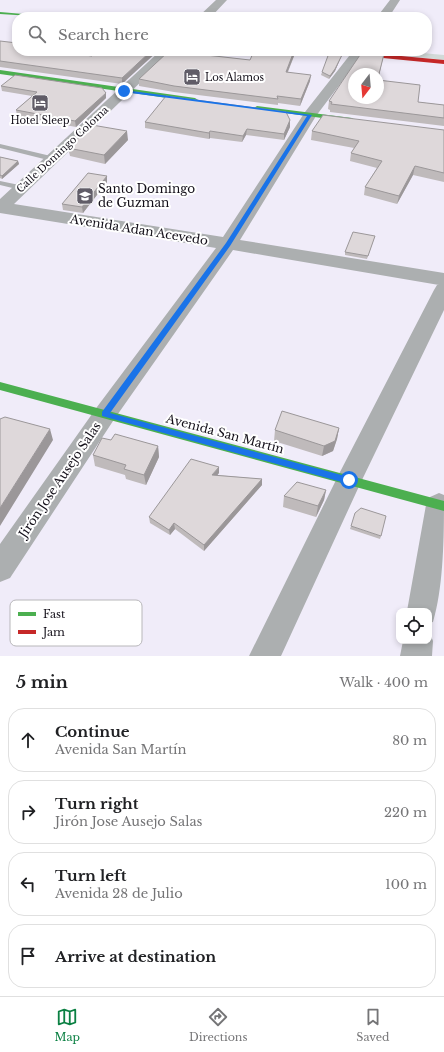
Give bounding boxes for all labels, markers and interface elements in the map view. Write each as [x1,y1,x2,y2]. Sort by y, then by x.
search box [12,12,432,56]
icon: search [26,23,48,45]
text: Search here [58,25,149,44]
hotel icon: Los Alamos [182,67,202,87]
north arrow [348,68,384,104]
place label: Los Alamos [205,71,265,84]
route end [115,82,133,100]
hotel icon: Hotel Sleep [30,93,50,113]
street label: Calle Domingo Coloma [14,103,111,195]
place label: Hotel Sleep [10,114,70,127]
place label: Santo Domingo de Guzman [98,181,195,210]
school or university icon: Santo Domingo de Guzman [75,186,95,206]
street label: Avenida Adan Acevedo [68,211,209,248]
street label: Avenida San Martín [164,410,286,456]
street label: Jirón Jose Ausejo Salas [14,419,104,542]
route start [340,471,358,489]
legend [10,600,142,646]
text: Fast [43,607,66,621]
map controls [396,608,432,644]
button: locate [396,608,432,644]
text: Jam [41,625,65,639]
text: 5 min [16,672,68,693]
text: Walk · 400 m [340,674,428,691]
text: Continue [55,722,130,741]
icon: ahead [17,729,39,751]
text: 80 m [392,732,427,749]
text: Avenida San Martín [55,741,187,758]
text: Turn right [55,794,138,813]
icon: right [17,801,39,823]
text: 220 m [384,804,427,821]
text: Jirón Jose Ausejo Salas [55,813,203,830]
text: Turn left [55,866,126,885]
icon: left [17,873,39,895]
text: 100 m [385,876,427,893]
text: Avenida 28 de Julio [55,885,183,902]
icon: arrive [17,945,39,967]
text: Arrive at destination [55,947,216,966]
tab: Map [54,1006,80,1044]
tab: Directions [189,1006,247,1044]
tab: Saved [356,1006,390,1044]

